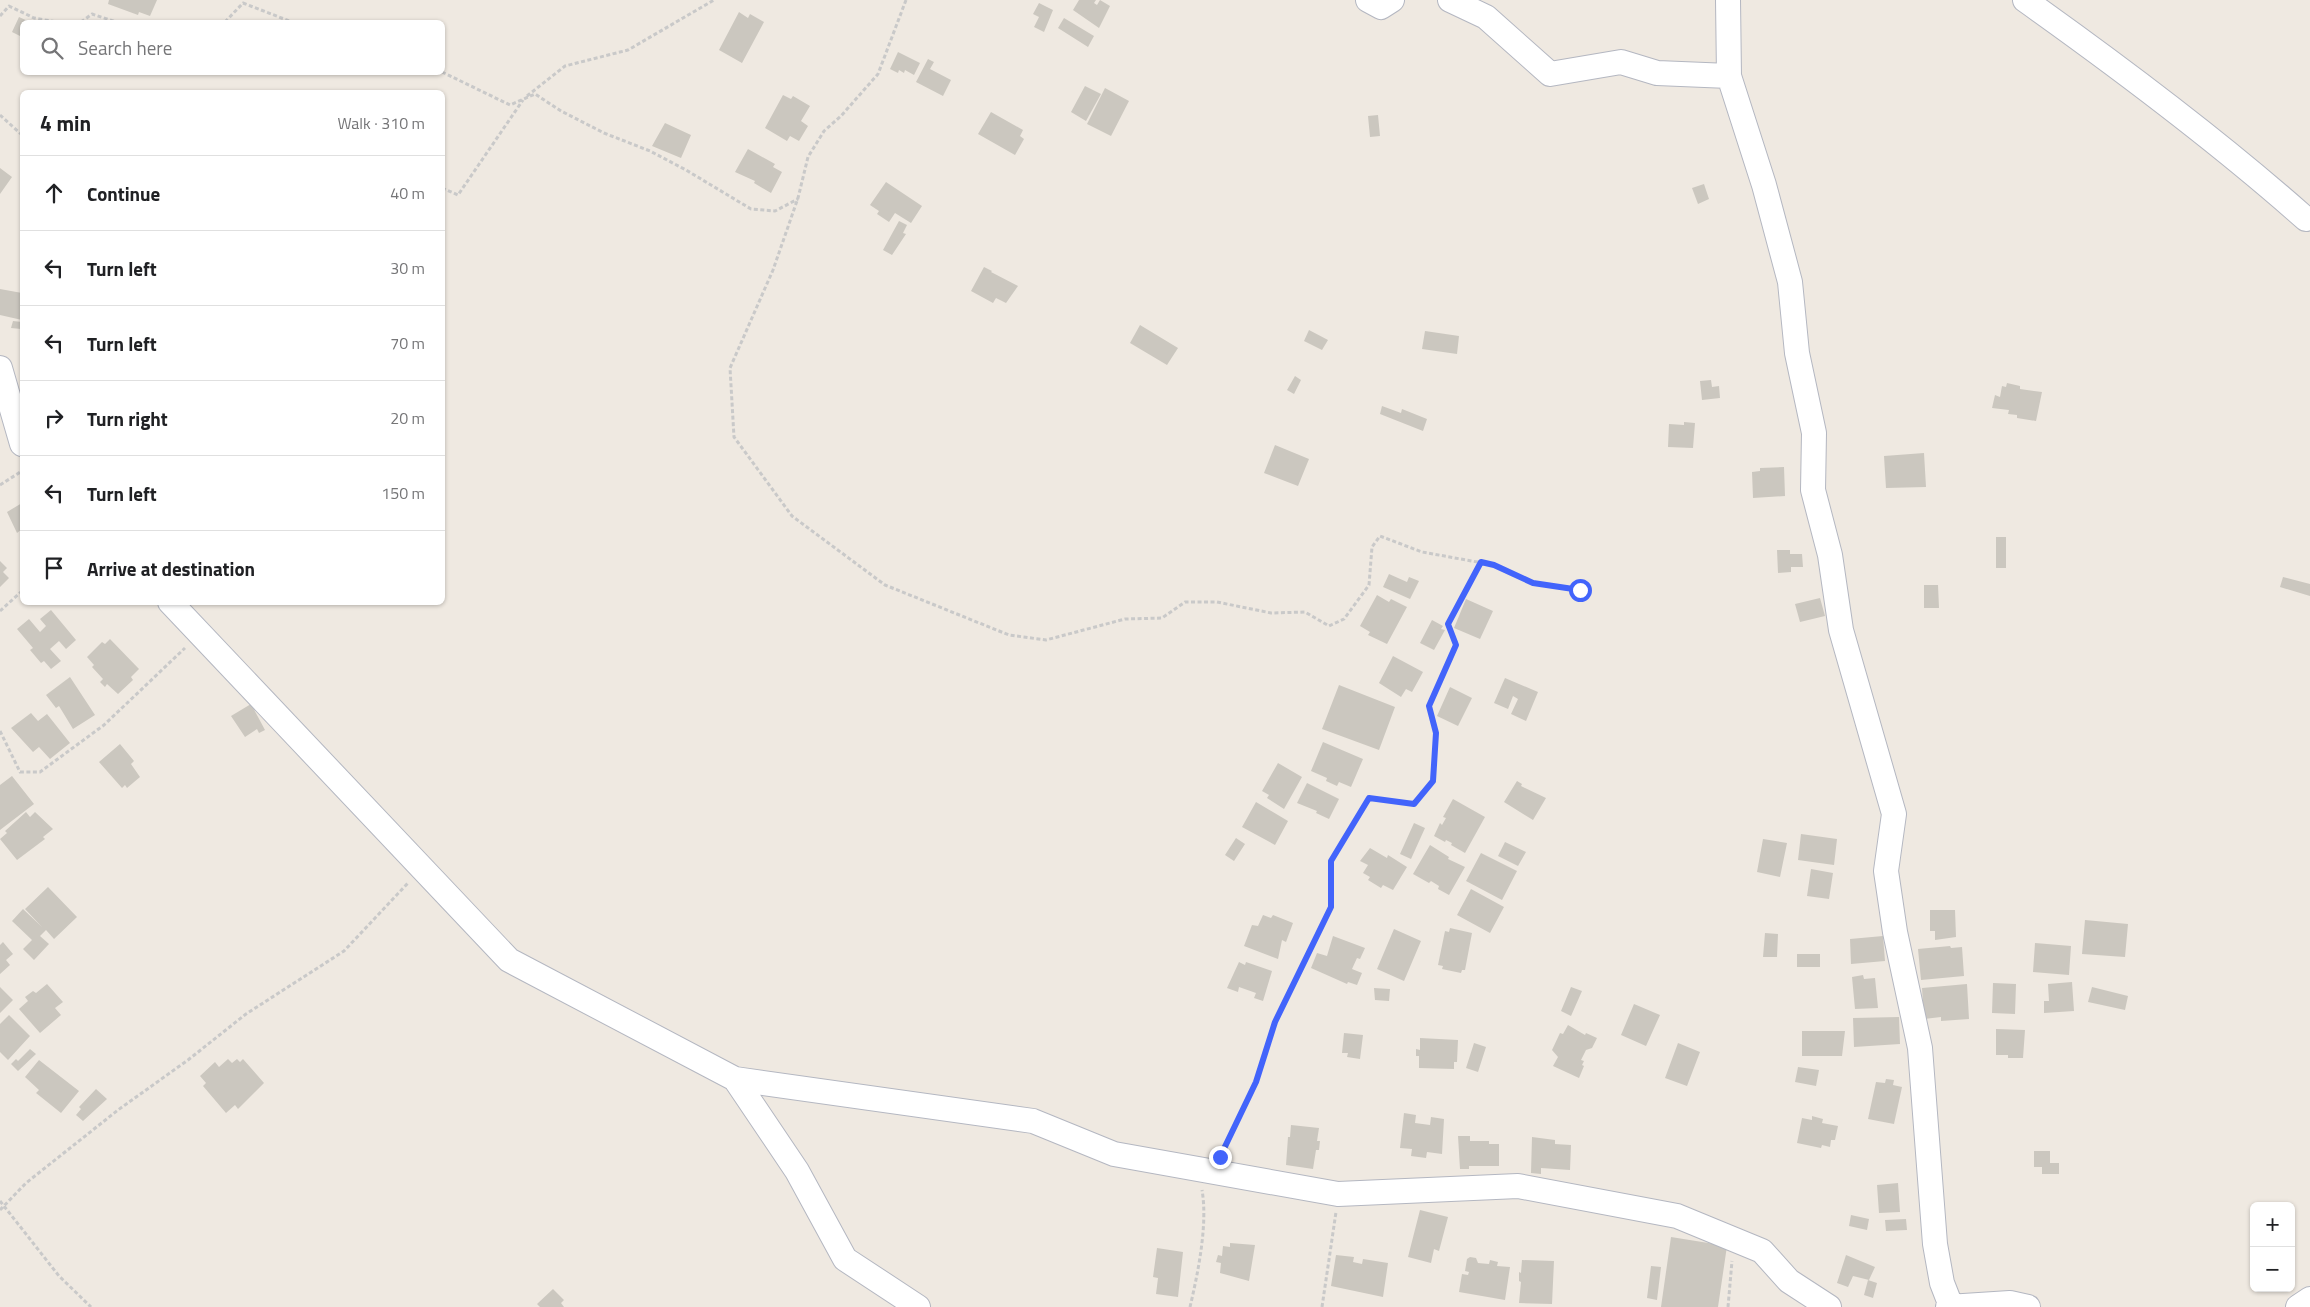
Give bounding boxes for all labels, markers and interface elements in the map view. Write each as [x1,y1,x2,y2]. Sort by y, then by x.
search box [20,20,445,75]
text: Search here [78,33,172,62]
icon: search [38,34,66,62]
text: 4 min [40,107,91,139]
text: Walk · 310 m [337,111,425,135]
icon: ahead [40,179,68,207]
text: Continue [87,179,160,208]
text: 40 m [390,181,425,205]
icon: left [40,254,68,282]
text: Turn left [87,254,157,283]
text: 30 m [390,256,425,280]
icon: left [40,329,68,357]
text: Turn left [87,329,157,358]
text: 70 m [390,331,425,355]
icon: right [40,404,68,432]
text: Turn right [87,404,168,433]
text: 20 m [390,406,425,430]
icon: left [40,479,68,507]
text: Turn left [87,479,157,508]
text: 150 m [381,481,425,505]
icon: arrive [40,554,68,582]
text: Arrive at destination [87,554,255,583]
route start [1569,579,1592,602]
route end [1209,1146,1232,1169]
map controls [2250,1202,2295,1292]
button: + [2250,1202,2295,1247]
button: − [2250,1247,2295,1292]

